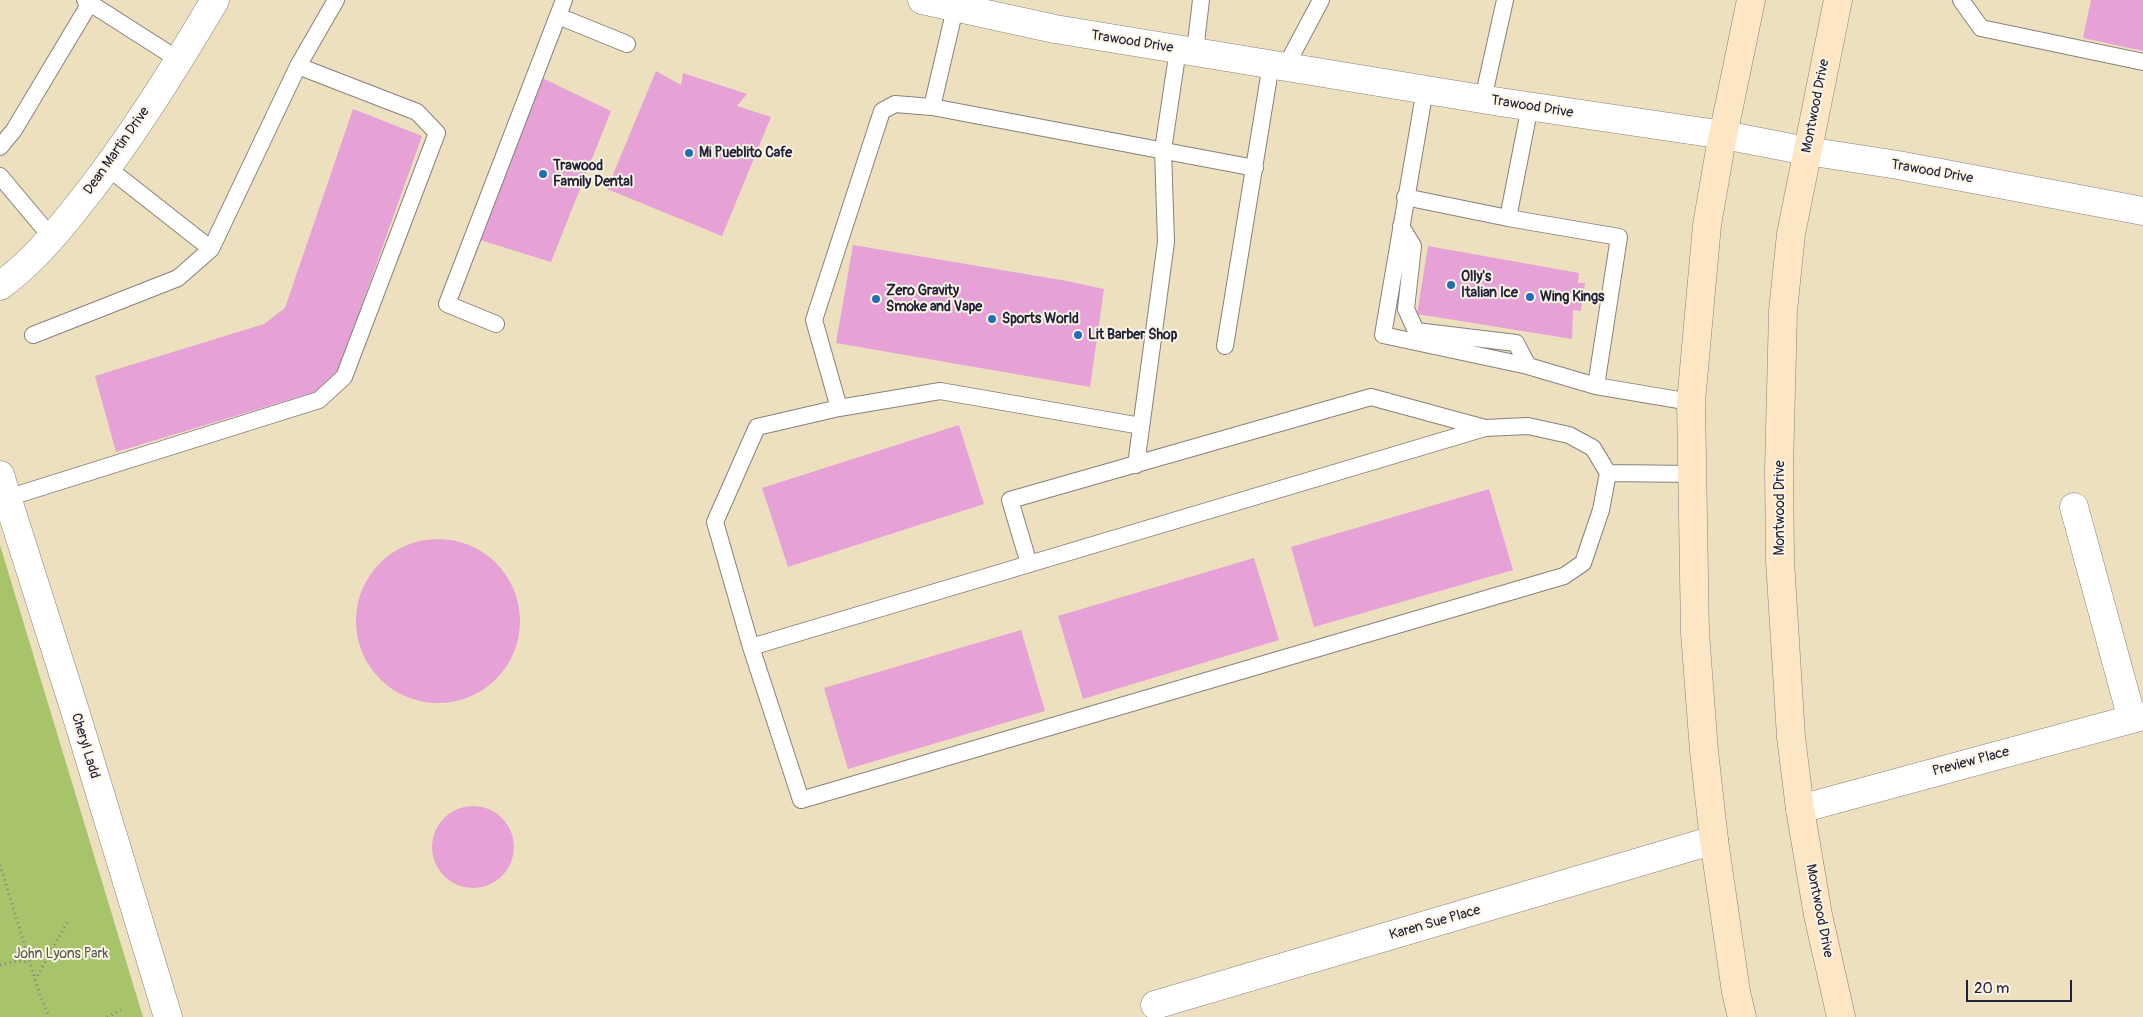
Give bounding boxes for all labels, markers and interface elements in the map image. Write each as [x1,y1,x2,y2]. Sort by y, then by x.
street label: Trawood Drive [1090,27,1174,57]
street label: Montwood Drive [1799,58,1833,154]
street label: Trawood Drive [1490,92,1574,122]
street label: Dean Martin Drive [81,104,153,198]
place label: Mi Pueblito Cafe [699,145,792,161]
marker: Mi Pueblito Cafe [683,147,695,159]
street label: Trawood Drive [1890,157,1974,187]
place label: Trawood Family Dental [553,158,633,190]
marker: Trawood Family Dental [537,168,549,180]
place label: Olly's Italian Ice [1461,269,1518,302]
marker: Olly's Italian Ice [1445,279,1457,291]
place label: Zero Gravity Smoke and Vape [886,283,982,316]
place label: Wing Kings [1540,289,1604,305]
marker: Wing Kings [1524,291,1536,303]
marker: Zero Gravity Smoke and Vape [870,293,882,305]
place label: Sports World [1002,311,1079,327]
marker: Sports World [986,313,998,325]
place label: Lit Barber Shop [1088,327,1177,343]
marker: Lit Barber Shop [1072,329,1084,341]
street label: Montwood Drive [1772,460,1788,556]
street label: Cheryl Ladd [67,711,103,781]
street label: Preview Place [1931,744,2011,780]
street label: Montwood Drive [1802,863,1836,959]
street label: Karen Sue Place [1388,902,1482,944]
park label: John Lyons Park [14,946,108,962]
scale bar [1968,970,2074,1002]
text: 20 m [1974,979,2009,998]

